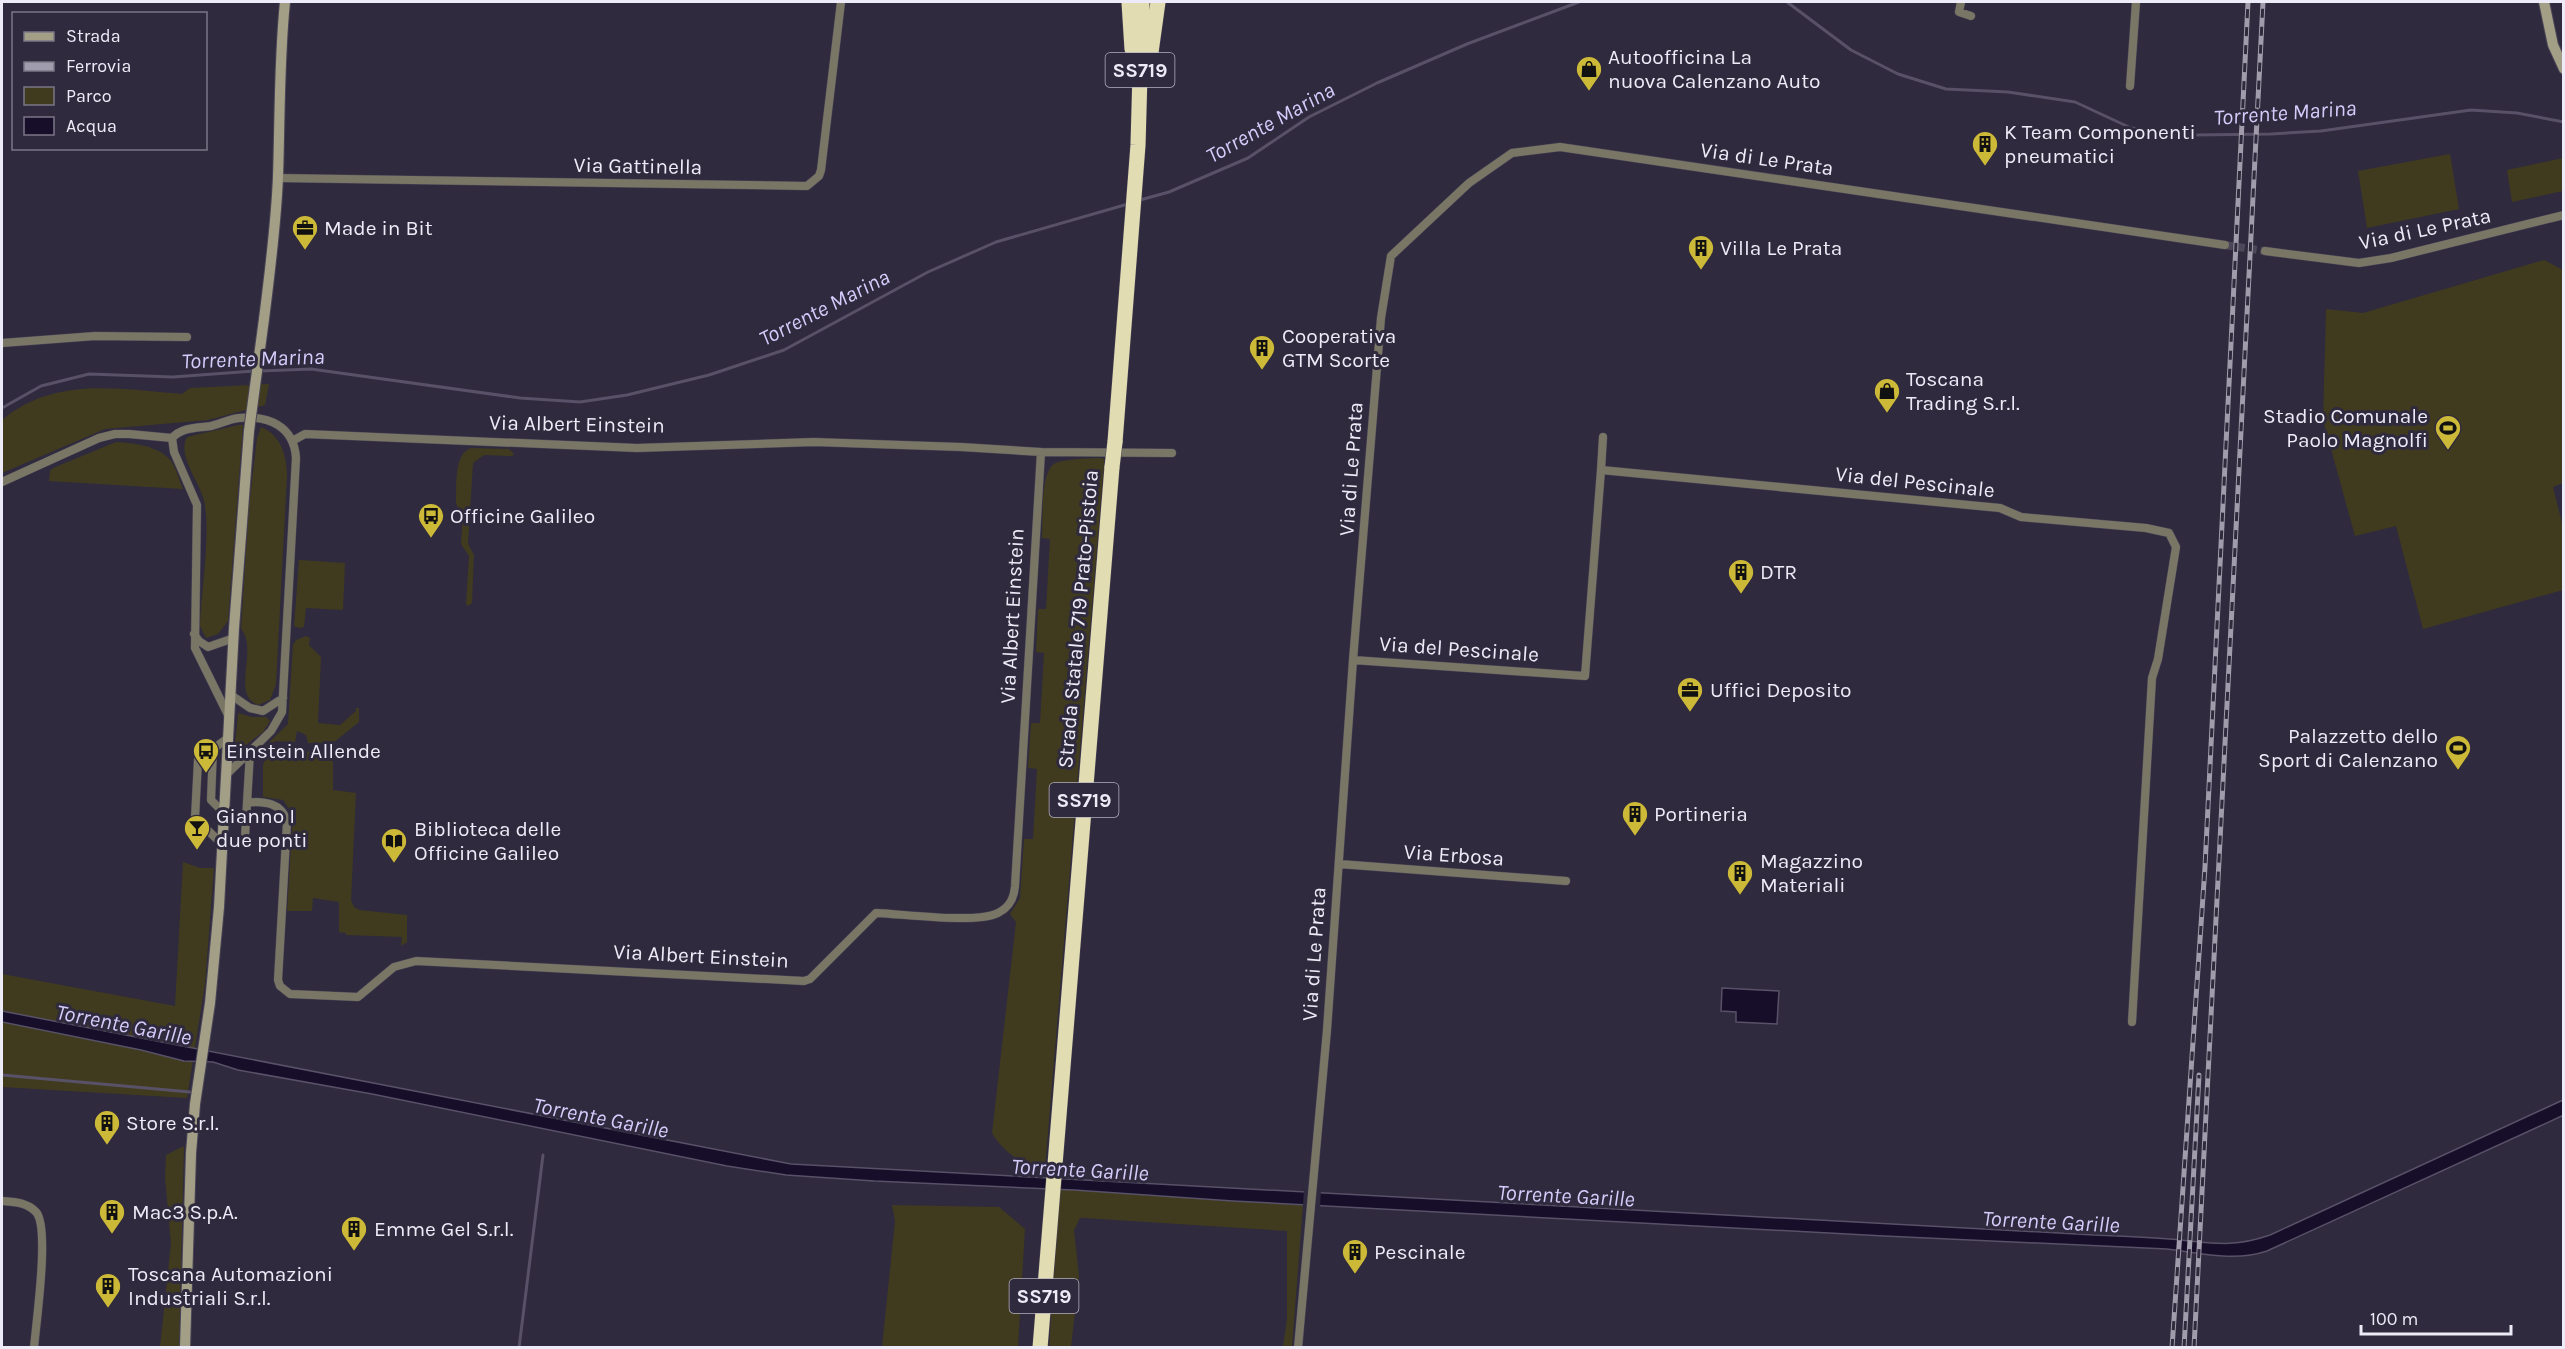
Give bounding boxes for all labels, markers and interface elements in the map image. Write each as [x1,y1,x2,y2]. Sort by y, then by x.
legend [12,12,207,150]
text: Strada [66,25,121,47]
place label: Autoofficina La nuova Calenzano Auto [1608,45,1821,93]
road number: SS719 [1106,53,1174,87]
shop icon: Autoofficina La nuova Calenzano Auto [1574,54,1604,92]
text: Ferrovia [66,55,131,77]
water label: Torrente Marina [1202,77,1339,169]
text: Parco [66,85,112,107]
water label: Torrente Marina [2213,95,2357,131]
text: Acqua [66,115,117,137]
place label: K Team Componenti pneumatici [2004,120,2196,168]
building icon: K Team Componenti pneumatici [1970,129,2000,167]
street label: Via di Le Prata [1699,138,1835,180]
street label: Via Gattinella [574,153,702,179]
street label: Via di Le Prata [2357,203,2493,255]
office icon: Made in Bit [290,213,320,251]
place label: Made in Bit [324,216,433,240]
building icon: Villa Le Prata [1686,233,1716,271]
place label: Villa Le Prata [1720,236,1842,260]
water label: Torrente Marina [755,264,894,352]
place label: Cooperativa GTM Scorte [1282,324,1396,372]
building icon: Cooperativa GTM Scorte [1247,333,1277,371]
water label: Torrente Marina [181,344,325,374]
place label: Toscana Trading S.r.l. [1906,367,2020,415]
shop icon: Toscana Trading S.r.l. [1872,376,1902,414]
street label: Via di Le Prata [1334,401,1368,537]
place label: Stadio Comunale Paolo Magnolfi [2263,404,2428,452]
street label: Via Albert Einstein [489,410,665,438]
sports icon: Stadio Comunale Paolo Magnolfi [2433,413,2463,451]
street label: Via del Pescinale [1834,462,1996,502]
street label: Strada Statale 719 Prato-Pistoia [1053,469,1103,769]
bus stop icon: Officine Galileo [416,501,446,539]
place label: Officine Galileo [450,504,595,528]
street label: Via Albert Einstein [995,528,1029,704]
building icon: DTR [1726,557,1756,595]
place label: DTR [1760,560,1797,584]
street label: Via del Pescinale [1378,631,1540,667]
office icon: Uffici Deposito [1675,675,1705,713]
place label: Uffici Deposito [1710,678,1852,702]
place label: Palazzetto dello Sport di Calenzano [2258,724,2438,772]
sports icon: Palazzetto dello Sport di Calenzano [2443,733,2473,771]
bus stop icon: Einstein Allende [191,736,221,774]
place label: Einstein Allende [226,739,381,763]
road number: SS719 [1050,783,1118,817]
building icon: Portineria [1620,799,1650,837]
place label: Portineria [1654,802,1748,826]
place label: Gianno I due ponti [216,804,308,852]
bar icon: Gianno I due ponti [182,813,212,851]
place label: Biblioteca delle Officine Galileo [414,817,561,865]
library icon: Biblioteca delle Officine Galileo [379,826,409,864]
street label: Via Erbosa [1403,840,1505,870]
place label: Magazzino Materiali [1760,849,1863,897]
building icon: Magazzino Materiali [1725,858,1755,896]
street label: Via di Le Prata [1297,886,1331,1022]
street label: Via Albert Einstein [613,939,789,973]
water label: Torrente Garille [54,999,194,1051]
water label: Torrente Garille [531,1092,671,1144]
building icon: Store S.r.l. [92,1108,122,1146]
place label: Store S.r.l. [126,1111,219,1135]
water label: Torrente Garille [1011,1153,1149,1187]
water label: Torrente Garille [1497,1179,1635,1213]
building icon: Mac3 S.p.A. [97,1197,127,1235]
place label: Mac3 S.p.A. [132,1200,238,1224]
water label: Torrente Garille [1982,1205,2120,1239]
building icon: Emme Gel S.r.l. [339,1214,369,1252]
place label: Emme Gel S.r.l. [374,1217,514,1241]
building icon: Pescinale [1340,1237,1370,1275]
place label: Pescinale [1374,1240,1465,1264]
place label: Toscana Automazioni Industriali S.r.l. [128,1262,333,1310]
building icon: Toscana Automazioni Industriali S.r.l. [93,1271,123,1309]
road number: SS719 [1010,1279,1078,1313]
scale bar [2361,1298,2511,1336]
text: 100 m [2370,1308,2418,1330]

